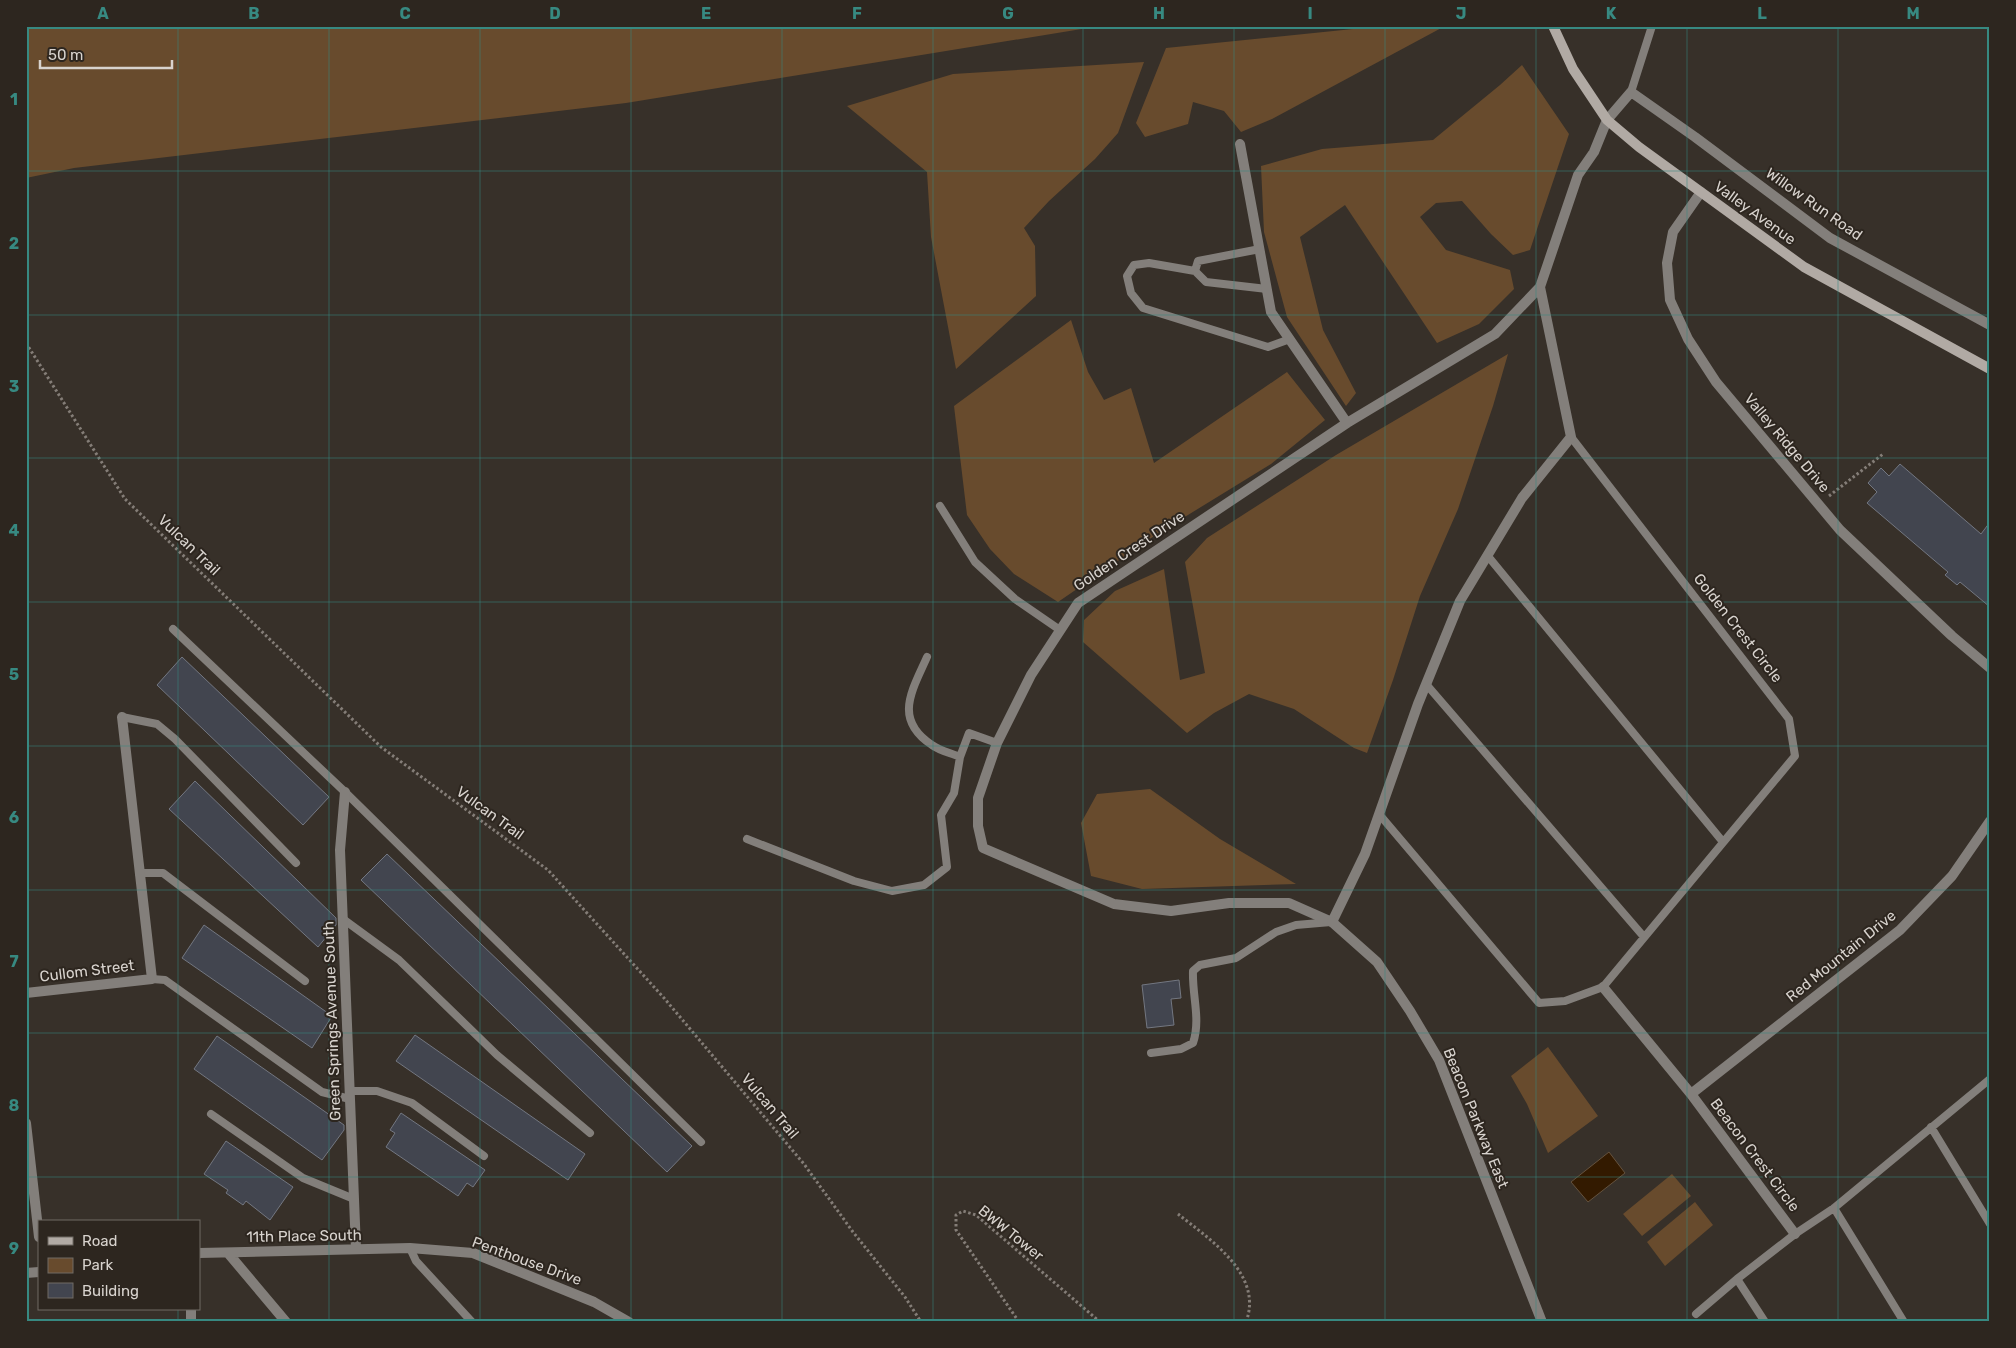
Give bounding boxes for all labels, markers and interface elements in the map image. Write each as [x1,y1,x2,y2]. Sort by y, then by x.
text: A [97,4,109,23]
text: B [248,4,260,23]
text: C [399,4,411,23]
text: D [549,4,561,23]
text: E [701,4,711,23]
text: F [852,4,862,23]
text: G [1002,4,1014,23]
text: H [1153,4,1165,23]
text: I [1307,4,1313,23]
text: J [1456,4,1466,23]
text: K [1606,4,1617,23]
text: L [1757,4,1767,23]
text: M [1906,4,1920,23]
scale bar [40,38,172,70]
text: 50 m [48,46,83,64]
text: 1 [10,90,18,109]
street label: Willow Run Road [1762,164,1866,244]
street label: Valley Avenue [1711,177,1799,249]
text: 2 [9,234,19,253]
text: 3 [9,377,19,396]
street label: Valley Ridge Drive [1740,390,1834,496]
street label: Golden Crest Drive [1070,507,1188,595]
street label: Vulcan Trail [154,511,224,579]
text: 4 [9,521,20,540]
street label: Golden Crest Circle [1690,570,1786,686]
text: 5 [9,665,19,684]
street label: Vulcan Trail [453,782,527,844]
text: 6 [9,808,19,827]
street label: Red Mountain Drive [1783,906,1899,1006]
street label: Green Springs Avenue South [320,921,344,1121]
text: 7 [9,952,19,971]
street label: Cullom Street [39,956,136,986]
street label: Beacon Parkway East [1440,1045,1512,1191]
street label: Vulcan Trail [738,1070,802,1142]
street label: Beacon Crest Circle [1707,1095,1803,1215]
text: 8 [9,1096,20,1115]
street label: BWW Tower [975,1201,1047,1265]
legend [38,1220,200,1310]
street label: 11th Place South [246,1226,362,1246]
text: Road [82,1232,118,1250]
street label: Penthouse Drive [470,1233,584,1289]
text: 9 [9,1239,19,1258]
text: Park [82,1256,113,1274]
text: Building [82,1282,139,1300]

